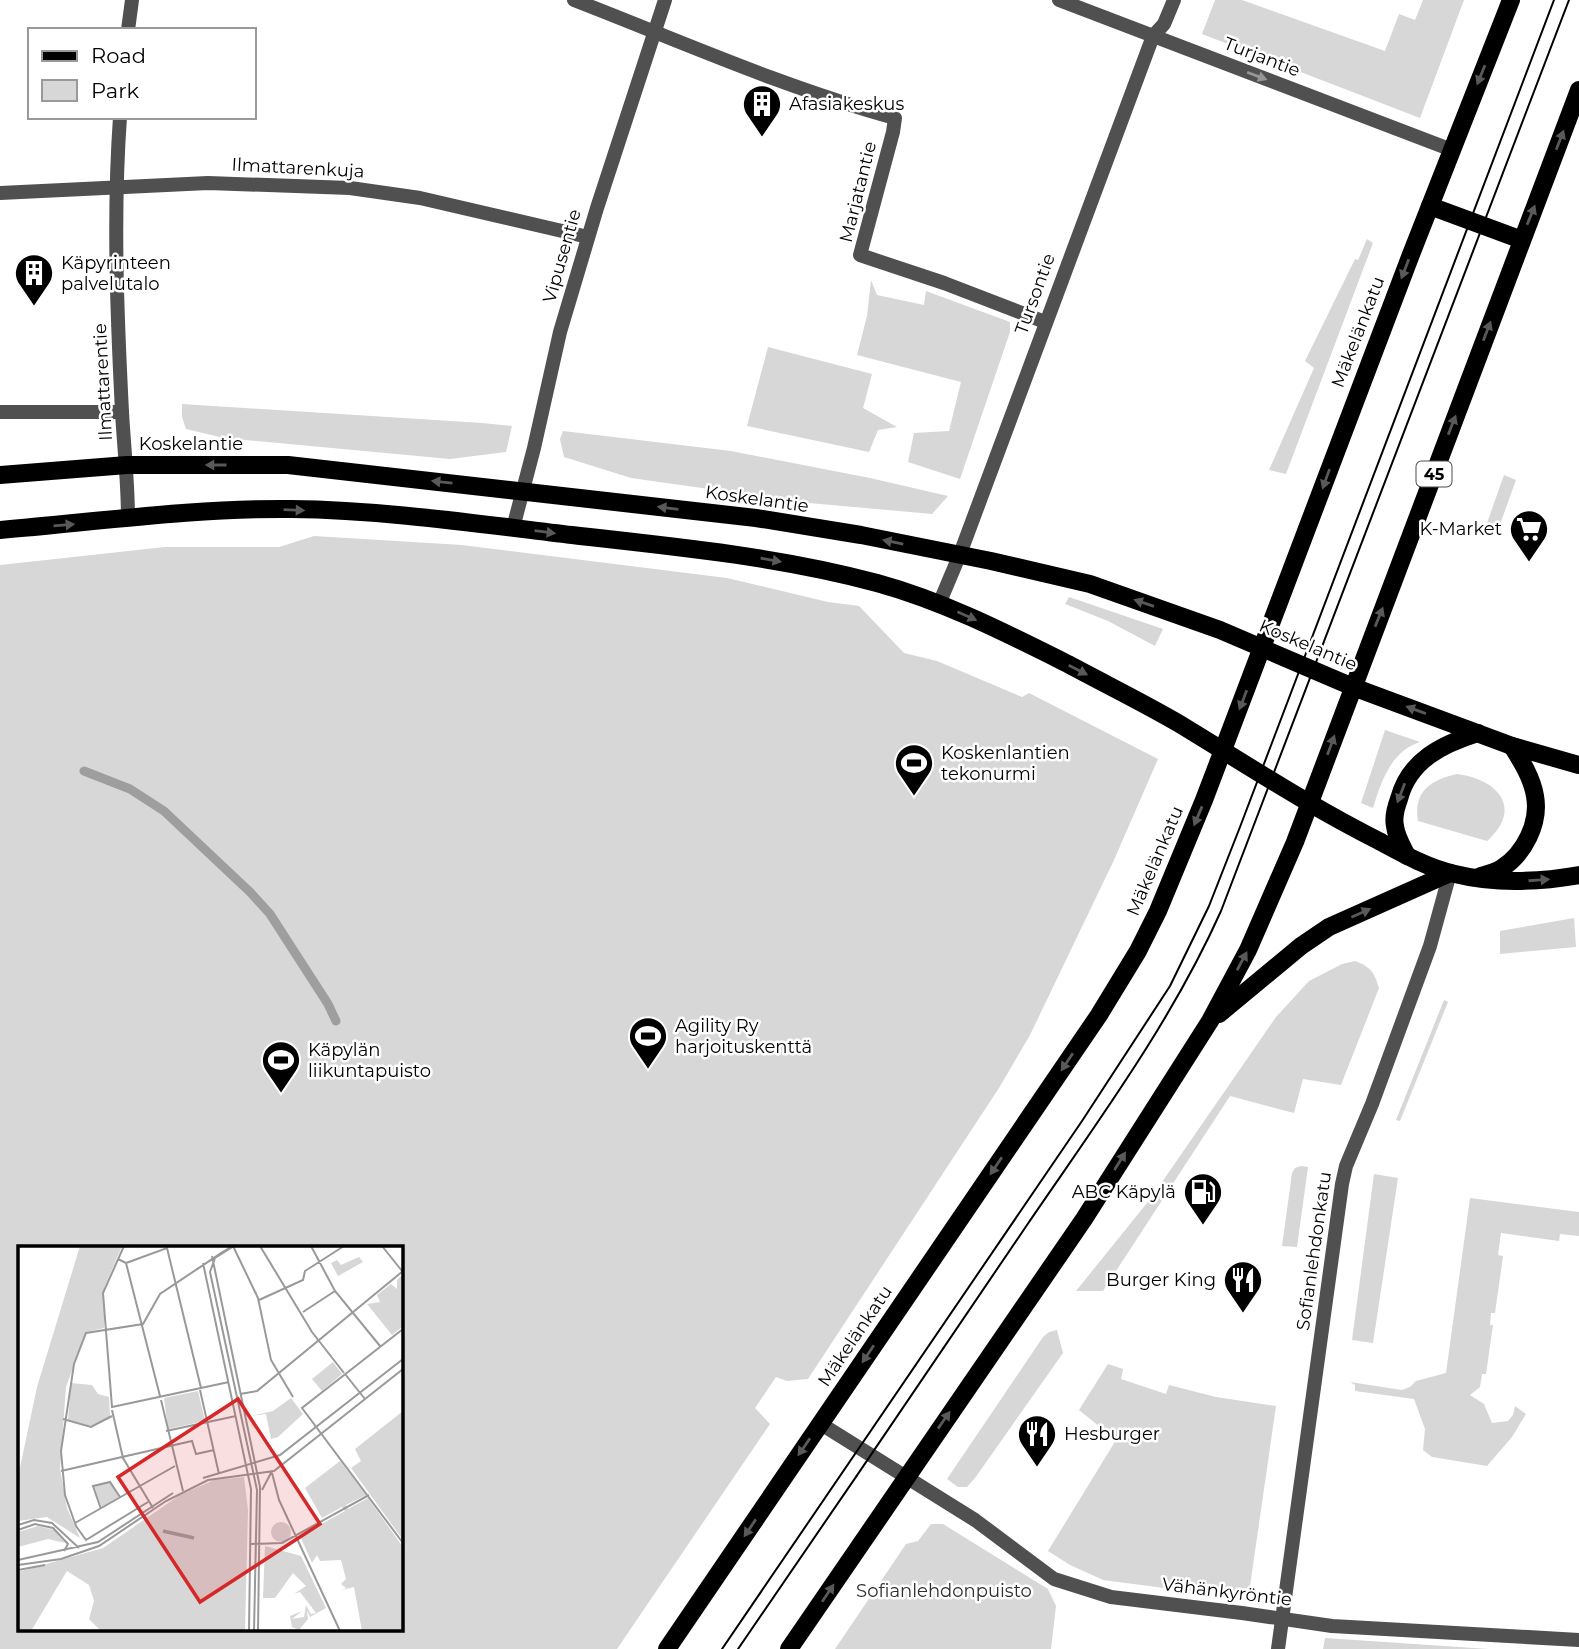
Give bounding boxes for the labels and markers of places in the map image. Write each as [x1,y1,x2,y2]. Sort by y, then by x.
building icon: Afasiakeskus [741,83,783,138]
place label: Afasiakeskus [789,93,904,115]
building icon: Käpyrinteen palvelutalo [13,252,55,307]
place label: Käpyrinteen palvelutalo [61,252,171,295]
supermarket icon: K-Market [1508,508,1550,563]
place label: K-Market [1419,518,1502,540]
sports icon: Koskenlantien tekonurmi [893,742,935,797]
place label: Koskenlantien tekonurmi [941,742,1070,785]
sports icon: Agility Ry harjoituskenttä [627,1015,669,1070]
place label: Agility Ry harjoituskenttä [675,1015,812,1058]
sports icon: Käpylän liikuntapuisto [260,1039,302,1094]
place label: Käpylän liikuntapuisto [308,1039,431,1082]
fuel station icon: ABC Käpylä [1182,1171,1224,1226]
place label: ABC Käpylä [1072,1181,1176,1203]
restaurant icon: Burger King [1222,1259,1264,1314]
place label: Burger King [1106,1269,1216,1291]
restaurant icon: Hesburger [1016,1413,1058,1468]
place label: Hesburger [1064,1423,1160,1445]

